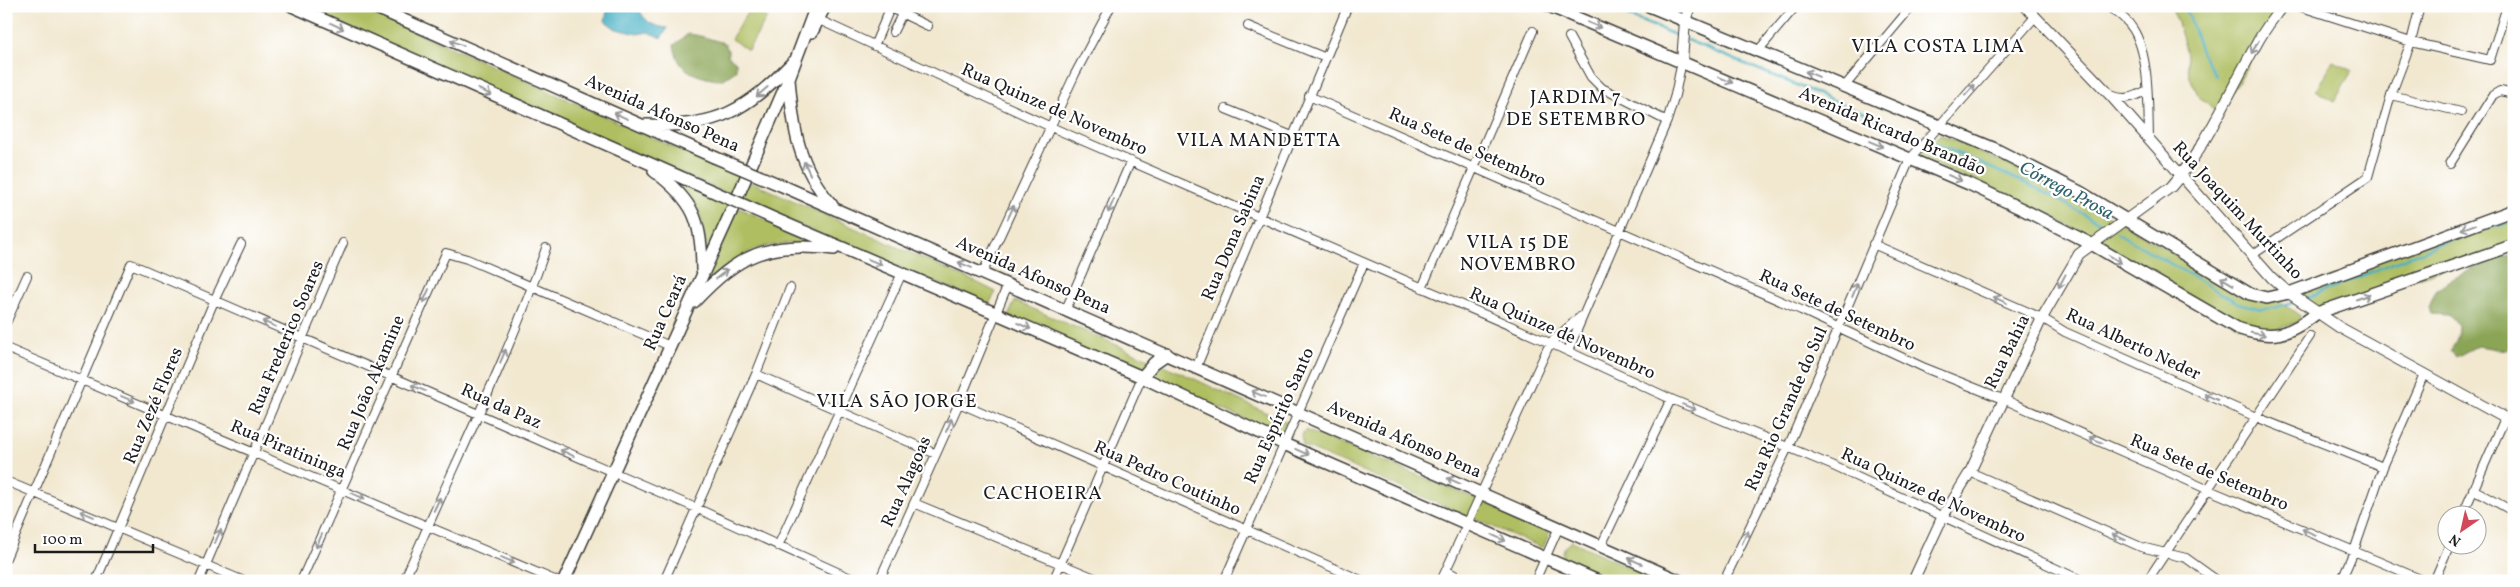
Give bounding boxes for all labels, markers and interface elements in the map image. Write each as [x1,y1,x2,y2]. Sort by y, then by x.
one-way arrow [1586,21,1601,30]
one-way arrow [329,22,344,31]
district label: VILA COSTA LIMA [1851,34,2025,60]
one-way arrow [450,37,465,47]
one-way arrow [2249,39,2259,53]
street label: Rua Quinze de Novembro [957,58,1151,162]
street label: Avenida Afonso Pena [581,69,743,159]
one-way arrow [1805,69,1820,79]
one-way arrow [1718,76,1733,86]
street label: Avenida Ricardo Brandão [1795,81,1989,183]
one-way arrow [1964,84,1976,97]
district label: JARDIM 7 DE SETEMBRO [1506,85,1646,133]
one-way arrow [756,87,769,98]
one-way arrow [477,88,492,98]
street label: Rua Sete de Setembro [1384,102,1550,194]
one-way arrow [614,111,629,120]
district label: VILA MANDETTA [1177,128,1341,154]
street label: Rua Joaquim Murtinho [2166,136,2308,286]
one-way arrow [1868,140,1883,150]
water label: Córrego Prosa [2014,155,2118,227]
one-way arrow [802,161,812,176]
street label: Rua Dona Sabina [1196,171,1272,305]
one-way arrow [1947,173,1962,183]
one-way arrow [1106,198,1116,213]
one-way arrow [1007,205,1016,220]
one-way arrow [2461,223,2476,233]
district label: VILA 15 DE NOVEMBRO [1460,230,1576,278]
street label: Avenida Afonso Pena [952,231,1114,321]
one-way arrow [2108,254,2122,264]
street label: Rua Frederico Soares [243,257,331,419]
one-way arrow [867,258,882,268]
one-way arrow [958,259,973,269]
street label: Rua Sete de Setembro [1755,264,1919,358]
one-way arrow [715,269,728,280]
street label: Rua Ceará [638,271,694,355]
one-way arrow [2057,273,2066,288]
one-way arrow [2220,276,2234,286]
street label: Rua Quinze de Novembro [1465,282,1659,386]
one-way arrow [1851,282,1860,298]
one-way arrow [421,288,431,303]
one-way arrow [2355,292,2371,301]
one-way arrow [1993,294,2008,304]
street label: Rua Alberto Neder [2061,303,2205,387]
street label: Rua Bahia [1979,310,2037,394]
street label: Rua João Akamine [332,311,412,455]
one-way arrow [262,319,277,328]
one-way arrow [1016,321,1031,331]
street label: Rua Rio Grande do Sul [1739,323,1835,495]
one-way arrow [2250,330,2266,340]
street label: Rua Zezé Flores [118,344,190,468]
street label: Rua Espírito Santo [1239,344,1321,488]
one-way arrow [499,349,509,364]
street label: Rua da Paz [457,378,545,436]
one-way arrow [411,383,426,392]
district label: VILA SÃO JORGE [816,389,978,415]
one-way arrow [1251,389,1266,399]
one-way arrow [2204,392,2219,402]
one-way arrow [120,395,135,405]
street label: Avenida Afonso Pena [1323,395,1485,485]
one-way arrow [1681,403,1696,412]
street label: Rua Piratininga [226,414,350,486]
one-way arrow [945,418,955,433]
street label: Rua Sete de Setembro [2126,428,2292,518]
street label: Rua Alagoas [876,432,938,532]
street label: Rua Pedro Coutinho [1089,435,1245,523]
one-way arrow [2089,435,2104,445]
street label: Rua Quinze de Novembro [1836,442,2030,550]
one-way arrow [1294,447,1309,457]
one-way arrow [560,448,575,458]
one-way arrow [1447,476,1462,486]
district label: CACHOEIRA [983,481,1103,507]
one-way arrow [350,492,365,502]
one-way arrow [433,497,442,512]
north arrow [2438,504,2488,554]
one-way arrow [79,508,94,517]
scale bar [35,522,152,554]
one-way arrow [2302,527,2318,536]
one-way arrow [214,529,224,544]
text: N [2446,529,2465,550]
text: 100 m [42,530,82,551]
one-way arrow [1741,530,1751,545]
one-way arrow [2112,532,2127,542]
one-way arrow [314,533,323,548]
one-way arrow [1491,533,1506,543]
one-way arrow [499,556,515,565]
one-way arrow [1628,556,1643,566]

